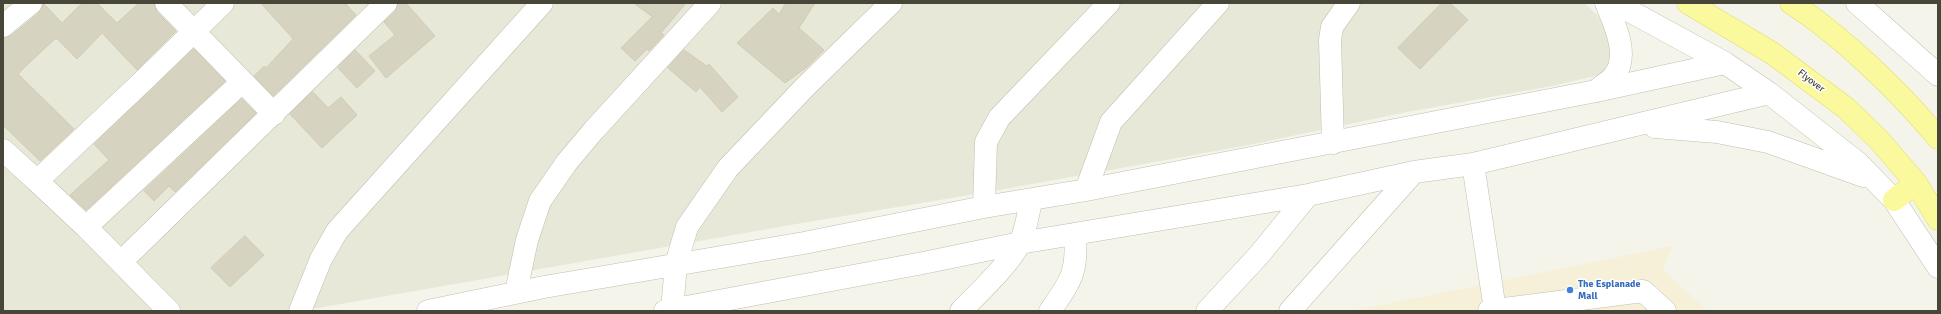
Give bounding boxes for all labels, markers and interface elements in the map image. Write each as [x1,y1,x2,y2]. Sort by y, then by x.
street label: Flyover [1795,67,1827,95]
place label: The Esplanade Mall [1578,278,1640,302]
marker: The Esplanade Mall [1565,285,1575,295]

